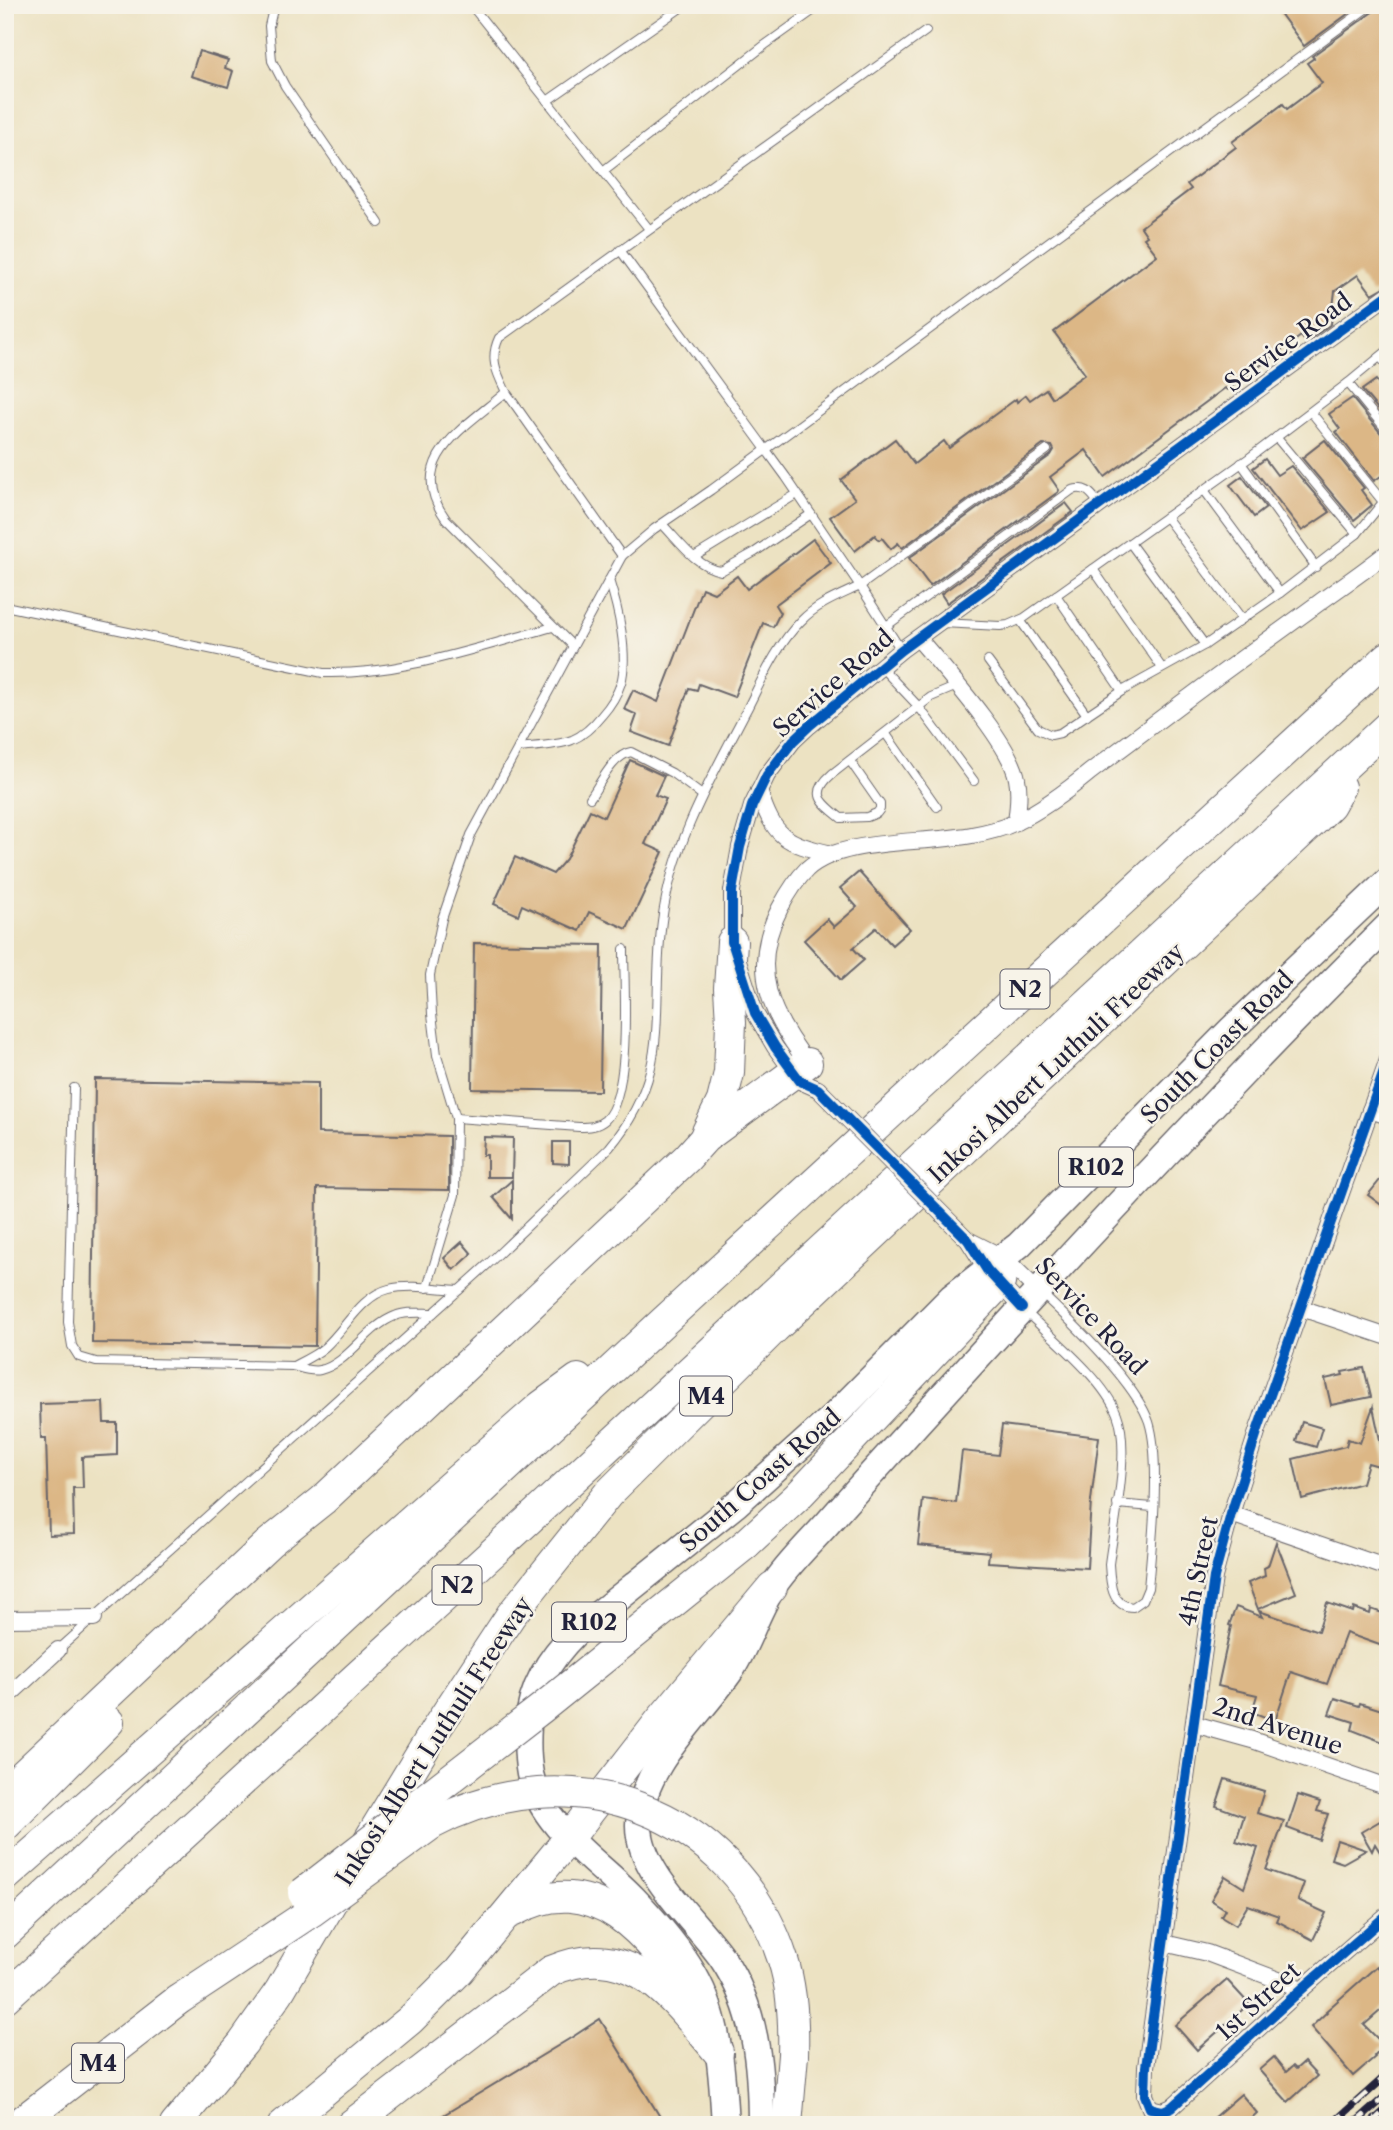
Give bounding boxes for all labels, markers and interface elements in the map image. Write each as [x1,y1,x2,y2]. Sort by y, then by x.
street label: Service Road [1219,286,1358,398]
street label: Service Road [767,623,899,743]
street label: Inkosi Albert Luthuli Freeway [922,936,1190,1189]
street label: South Coast Road [1135,964,1300,1129]
road number: N2 [1000,970,1050,1008]
road number: R102 [1059,1148,1133,1186]
street label: Service Road [1029,1251,1153,1381]
road number: M4 [680,1376,732,1415]
street label: South Coast Road [673,1402,847,1558]
street label: 4th Street [1172,1513,1224,1629]
road number: N2 [433,1566,482,1604]
street label: Inkosi Albert Luthuli Freeway [330,1591,539,1891]
road number: R102 [552,1602,626,1642]
street label: 2nd Avenue [1210,1691,1346,1761]
street label: 1st Street [1210,1955,1306,2046]
road number: M4 [72,2044,124,2082]

